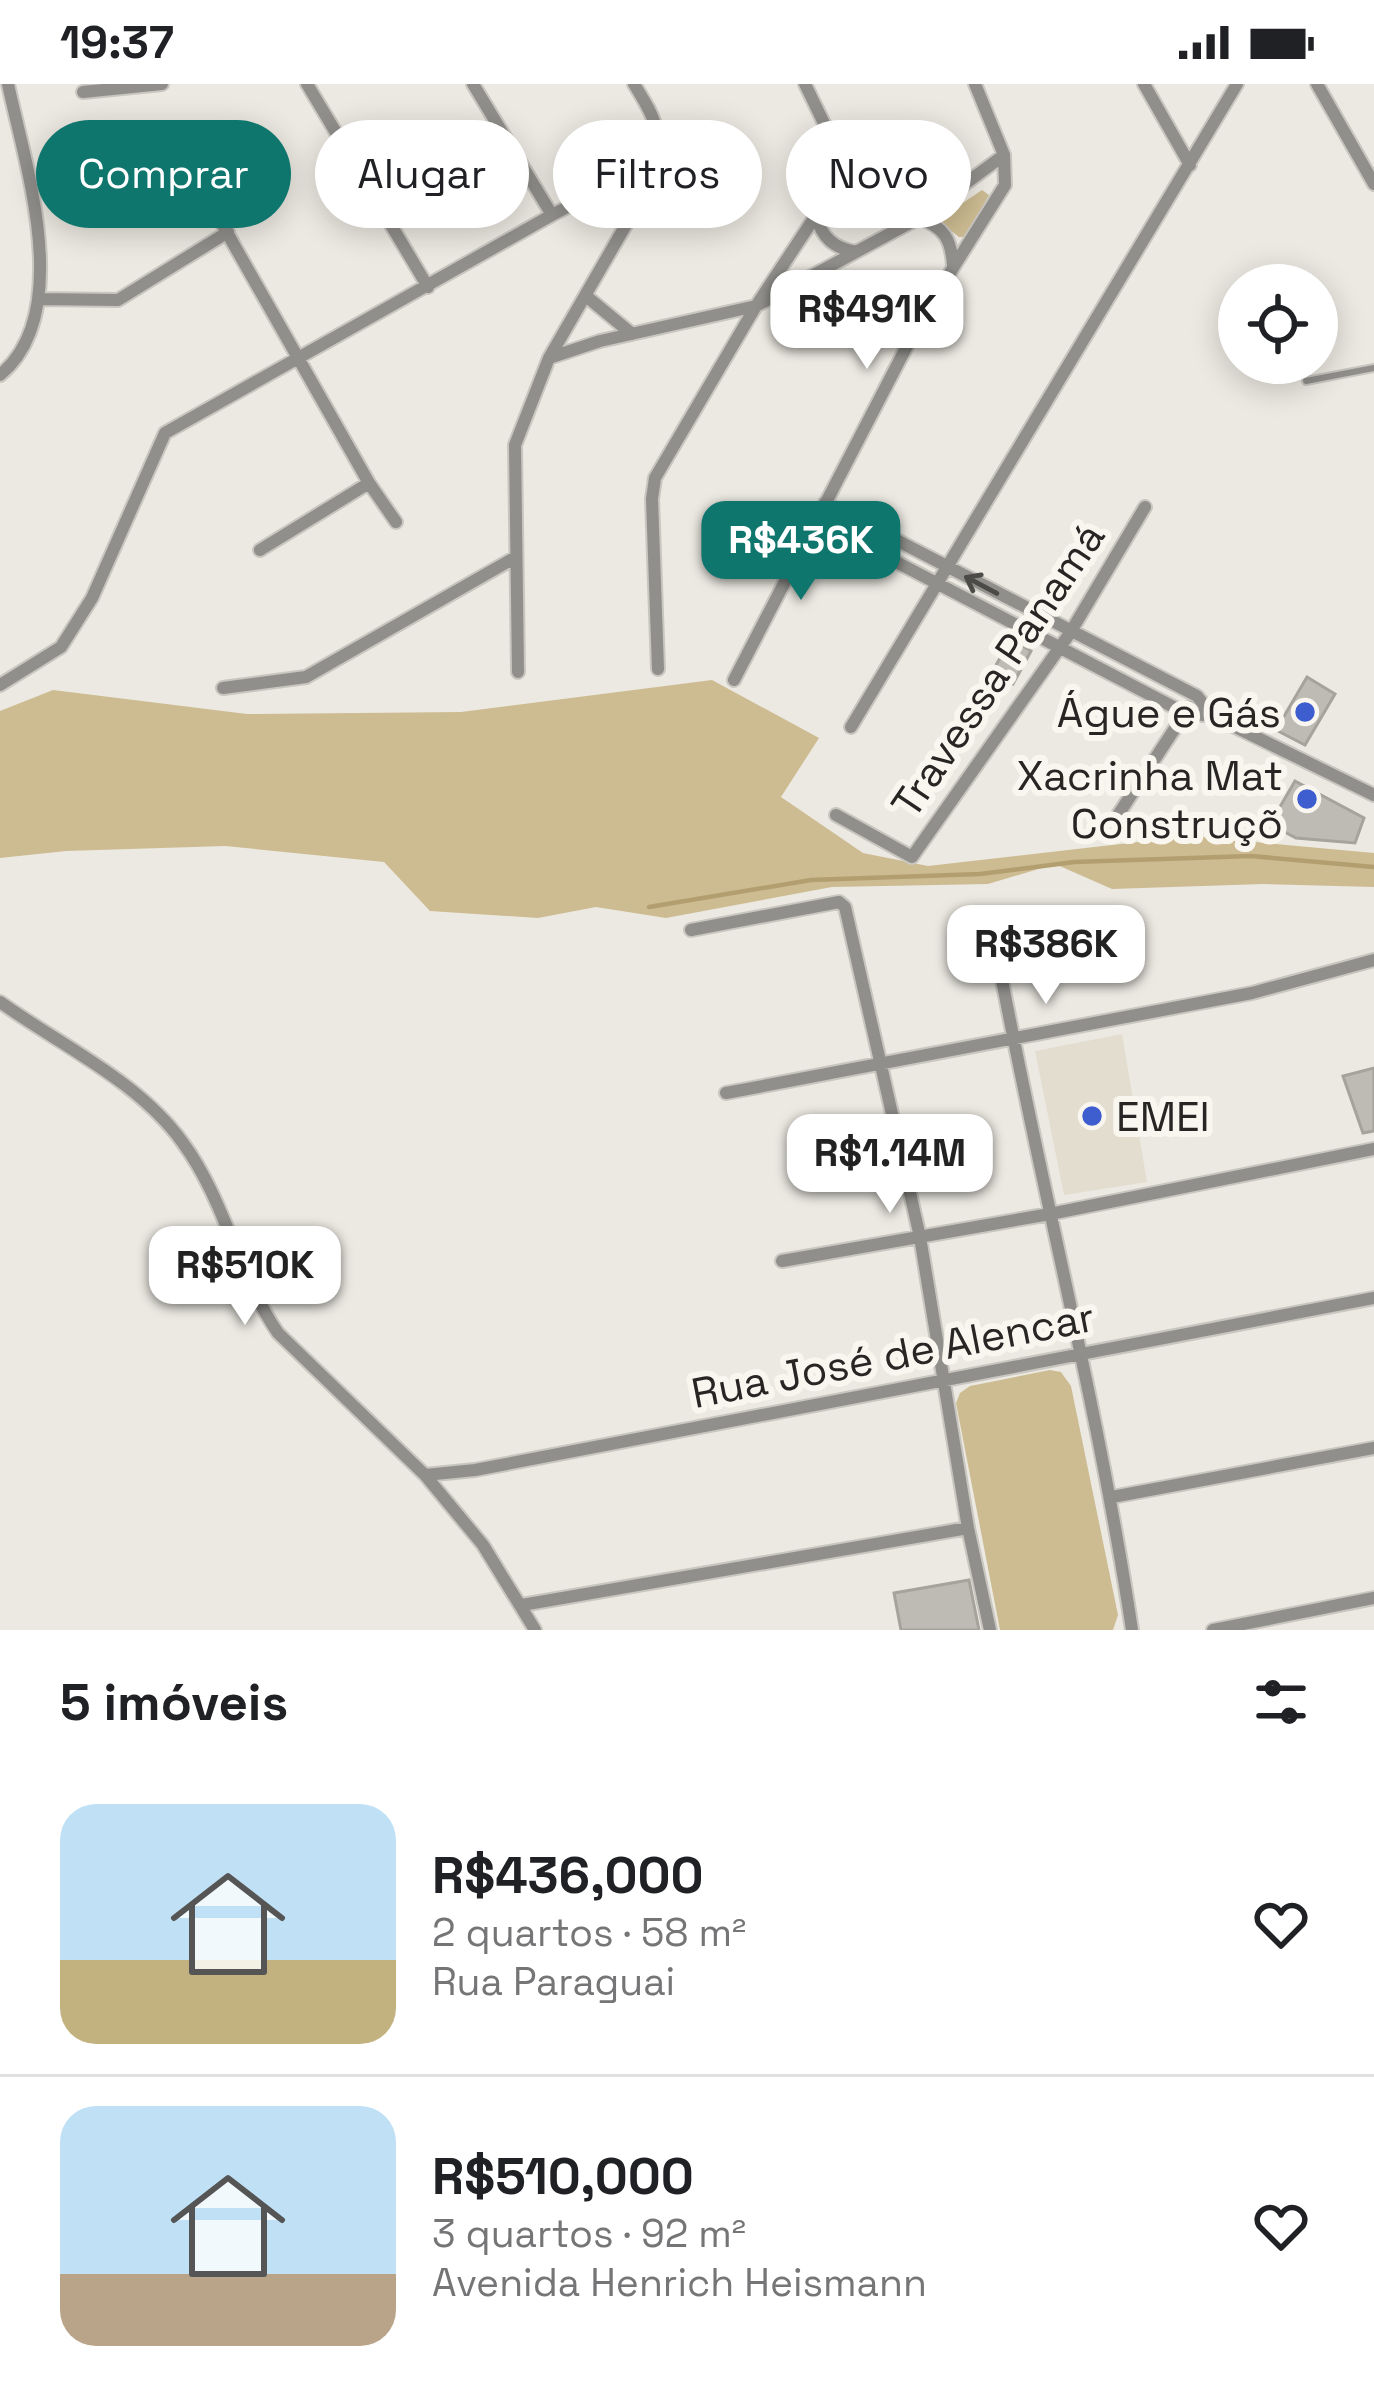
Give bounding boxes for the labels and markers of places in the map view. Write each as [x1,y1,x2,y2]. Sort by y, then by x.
pin: R$491K [769,270,965,372]
pin: R$436K [703,501,899,603]
place label: Águe e Gás [1057,686,1281,739]
marker: Águe e Gás [1292,699,1318,725]
place label: Xacrinha Mat Construçõ [1017,749,1283,850]
marker: Xacrinha Mat Construçõ [1294,786,1320,812]
pin: R$386K [948,905,1144,1007]
place label: EMEI [1116,1090,1210,1143]
marker: EMEI [1079,1103,1105,1129]
pin: R$1.14M [779,1114,1001,1216]
pin: R$510K [147,1226,343,1328]

